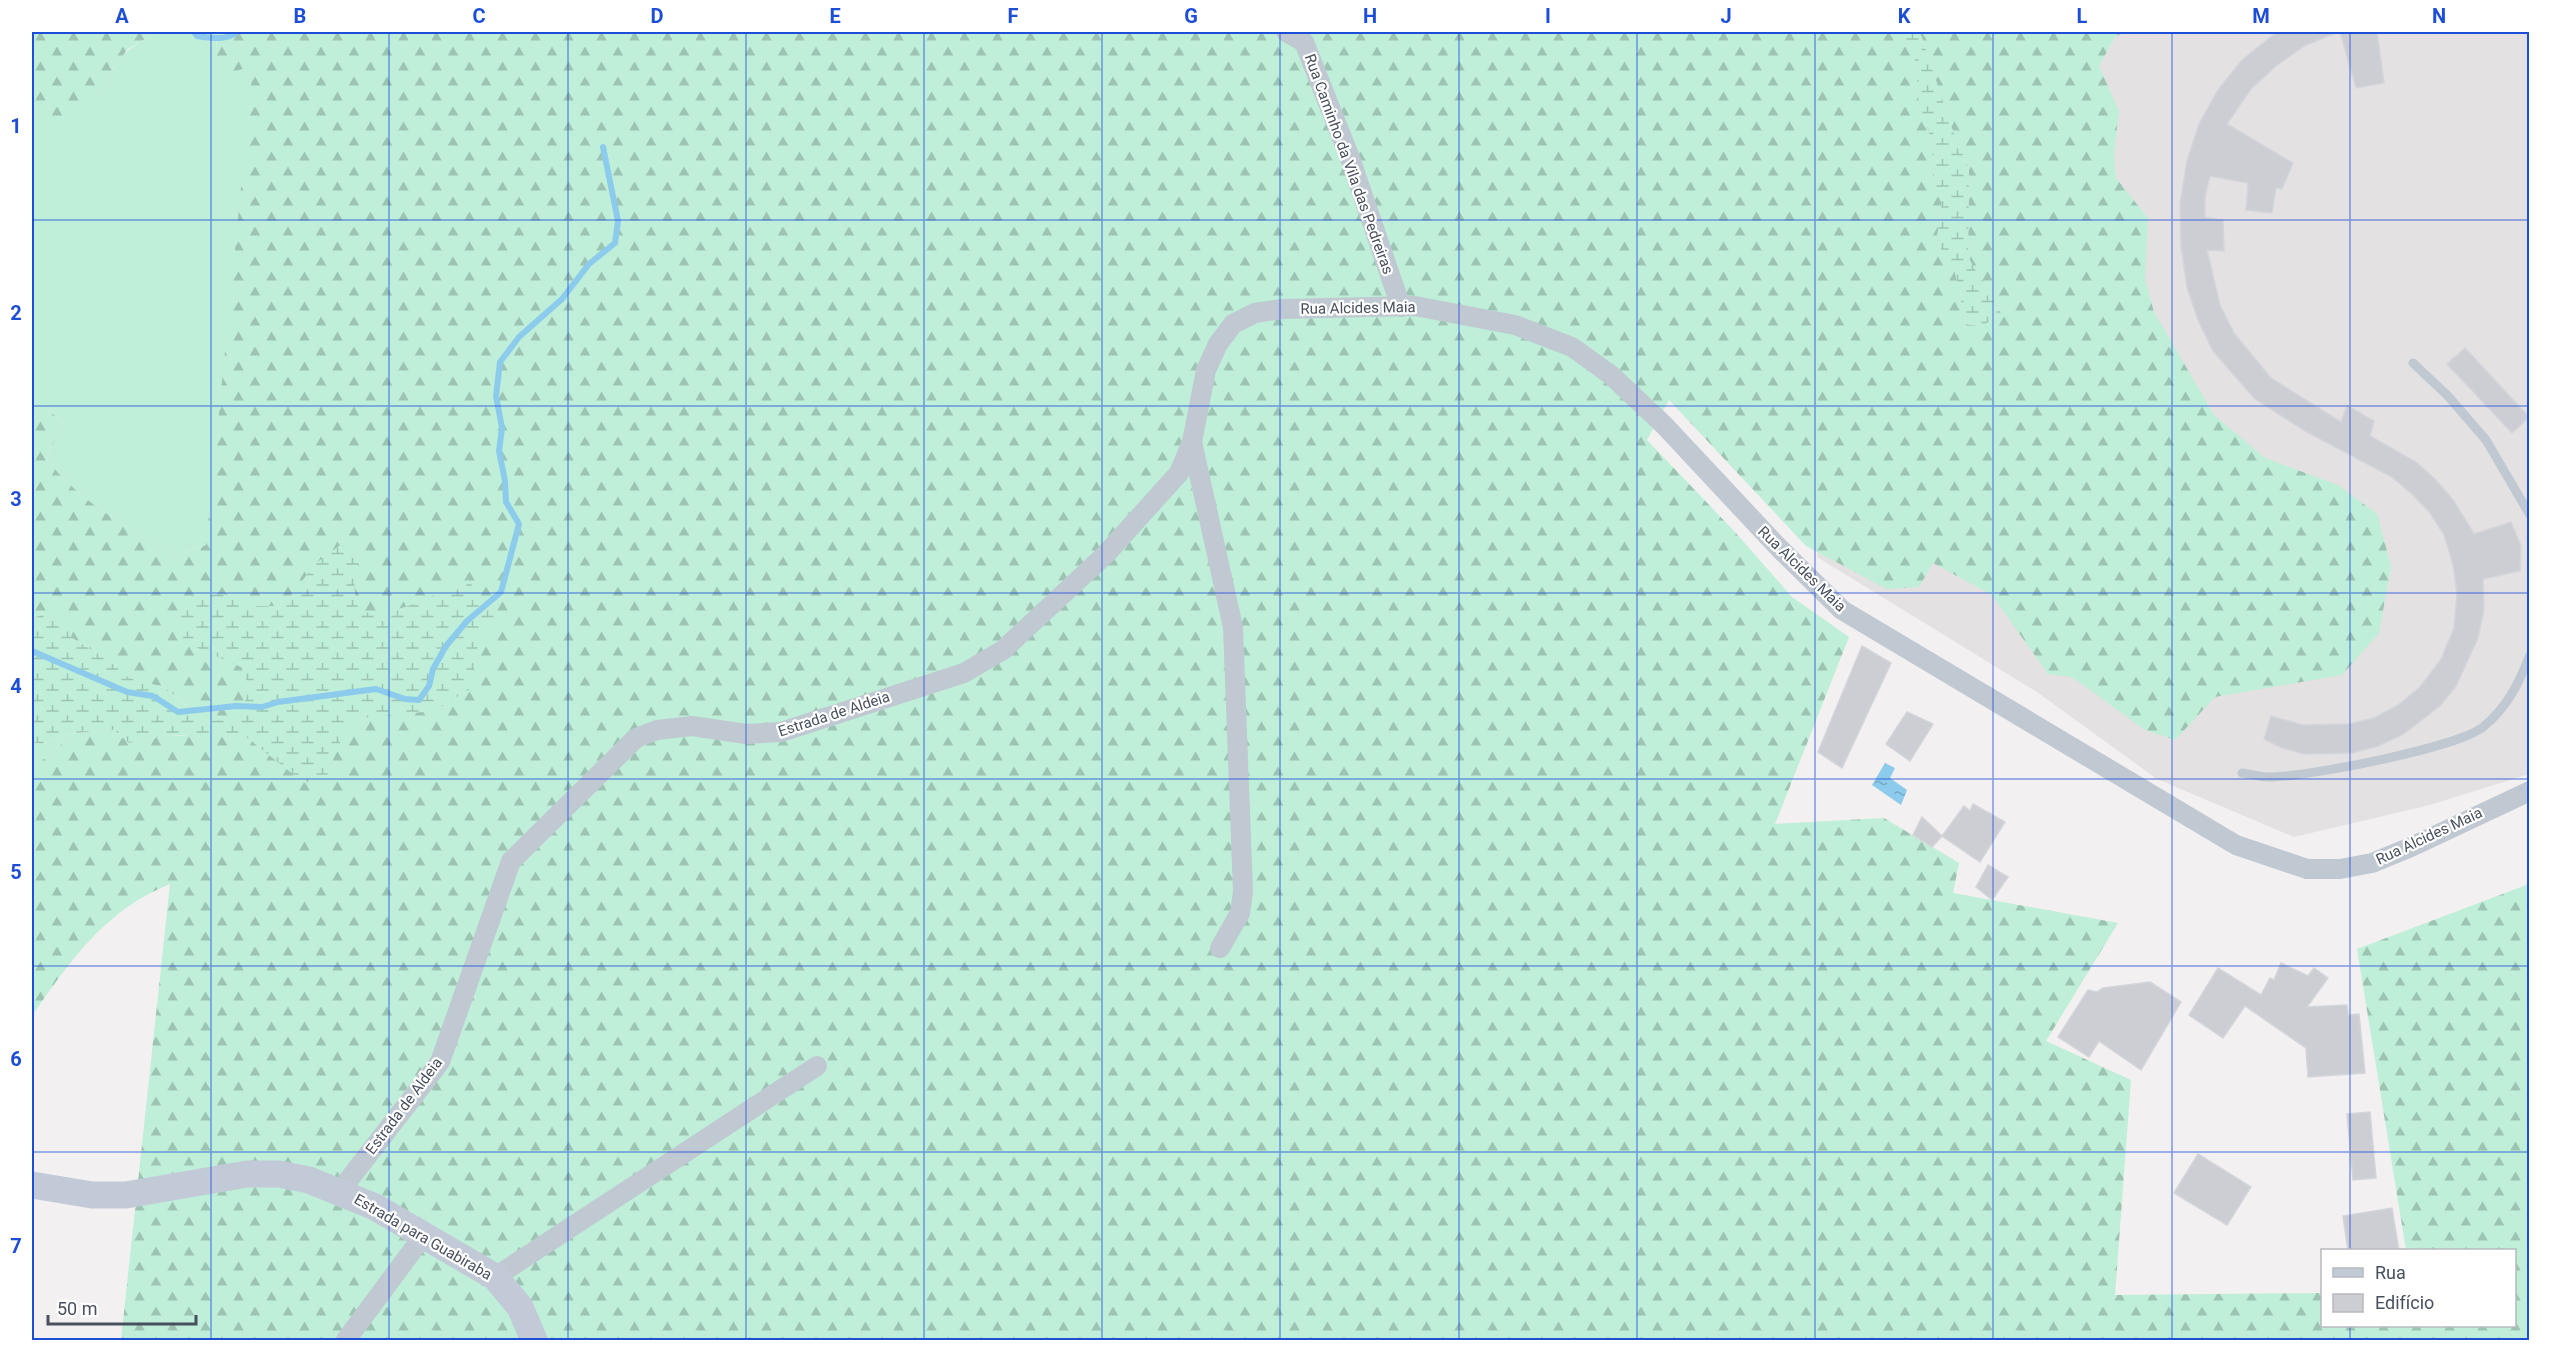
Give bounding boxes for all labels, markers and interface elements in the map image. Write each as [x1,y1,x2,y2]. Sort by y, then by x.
text: A [115,4,129,28]
text: B [294,4,306,28]
text: C [472,4,486,28]
text: D [651,4,664,28]
text: E [829,4,841,28]
text: F [1008,4,1019,28]
text: G [1184,4,1198,28]
text: H [1363,4,1377,28]
text: I [1545,4,1551,28]
text: J [1720,4,1732,28]
text: K [1898,4,1911,28]
text: L [2077,4,2088,28]
text: M [2252,4,2270,28]
text: N [2432,4,2446,28]
street label: Rua Caminho da Vila das Pedreiras [1301,51,1397,277]
text: 1 [10,114,22,138]
street label: Rua Alcides Maia [1300,298,1416,318]
text: 2 [10,301,22,325]
text: 3 [10,487,22,511]
street label: Rua Alcides Maia [1754,522,1850,616]
text: 4 [10,674,22,698]
street label: Estrada de Aldeia [776,687,892,741]
street label: Rua Alcides Maia [2373,803,2485,869]
text: 5 [10,860,22,884]
text: 6 [10,1047,22,1071]
street label: Estrada de Aldeia [362,1054,446,1158]
street label: Estrada para Guabiraba [351,1190,495,1284]
text: 7 [10,1234,22,1258]
legend [2321,1249,2516,1327]
text: Rua [2375,1262,2406,1283]
scale bar [48,1288,196,1326]
text: Edifício [2375,1292,2434,1313]
text: 50 m [57,1298,97,1319]

